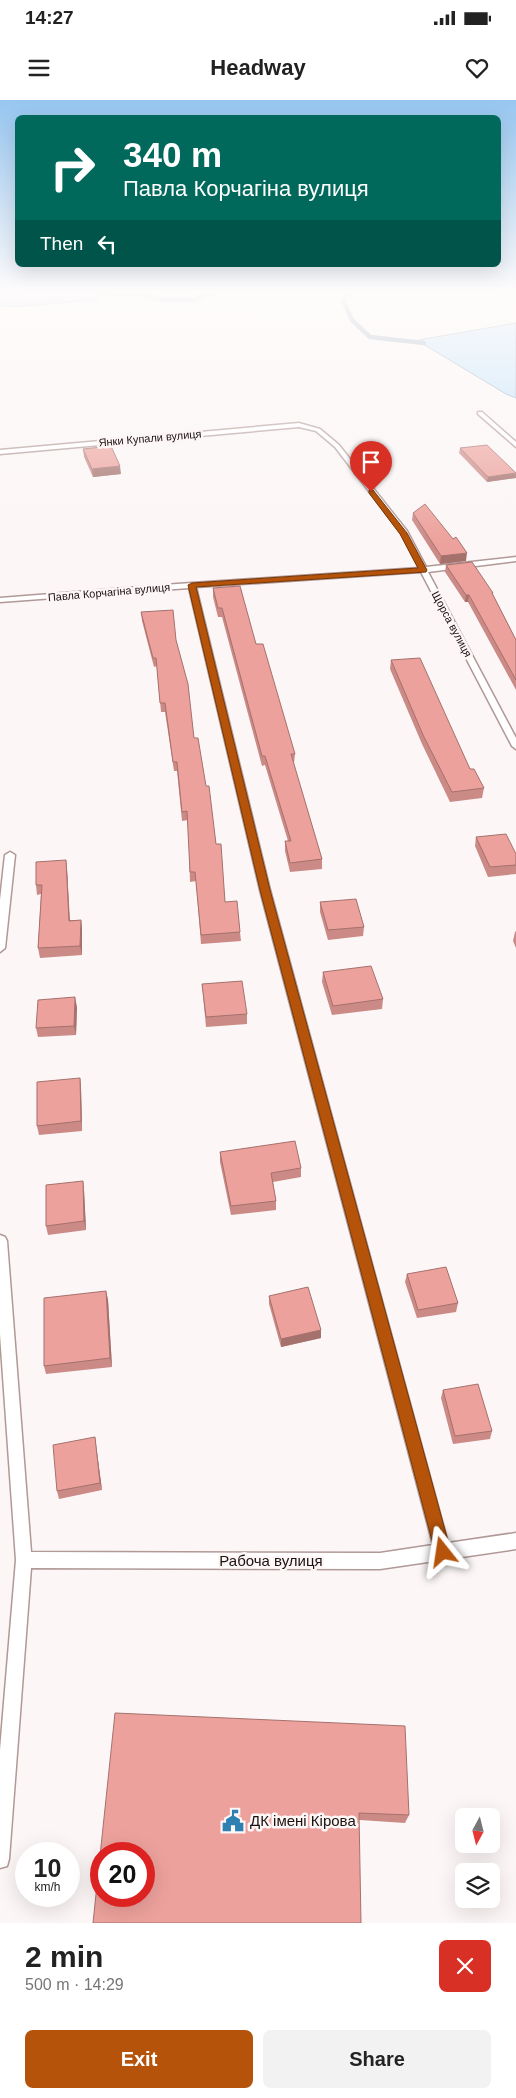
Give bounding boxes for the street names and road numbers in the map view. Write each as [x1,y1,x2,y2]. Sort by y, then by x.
street label: Янки Купали вулиця [98,428,202,448]
street label: Павла Корчагіна вулиця [47,581,171,603]
street label: Щорса вулиця [430,589,474,659]
street label: Рабоча вулиця [219,1552,323,1569]

